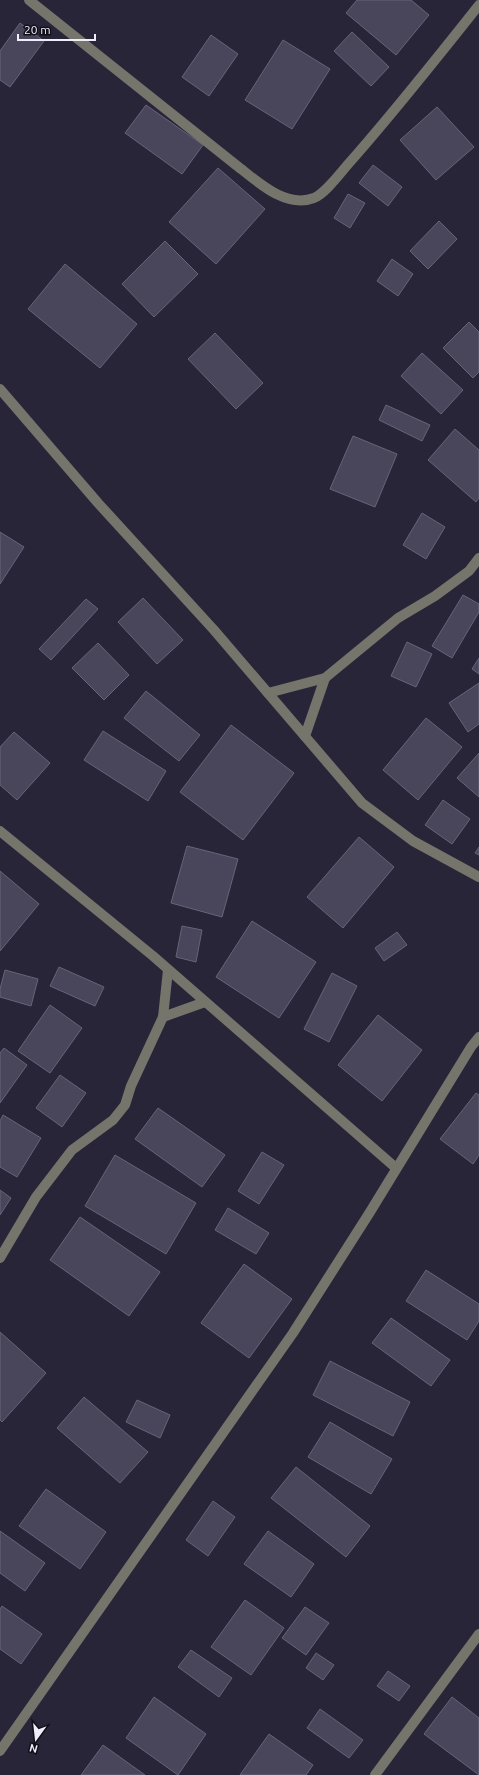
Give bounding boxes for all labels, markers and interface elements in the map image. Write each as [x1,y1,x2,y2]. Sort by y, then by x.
scale bar [18,16,95,42]
text: 20 m [24,23,51,36]
north arrow [16,1719,56,1759]
text: N [28,1742,39,1756]

